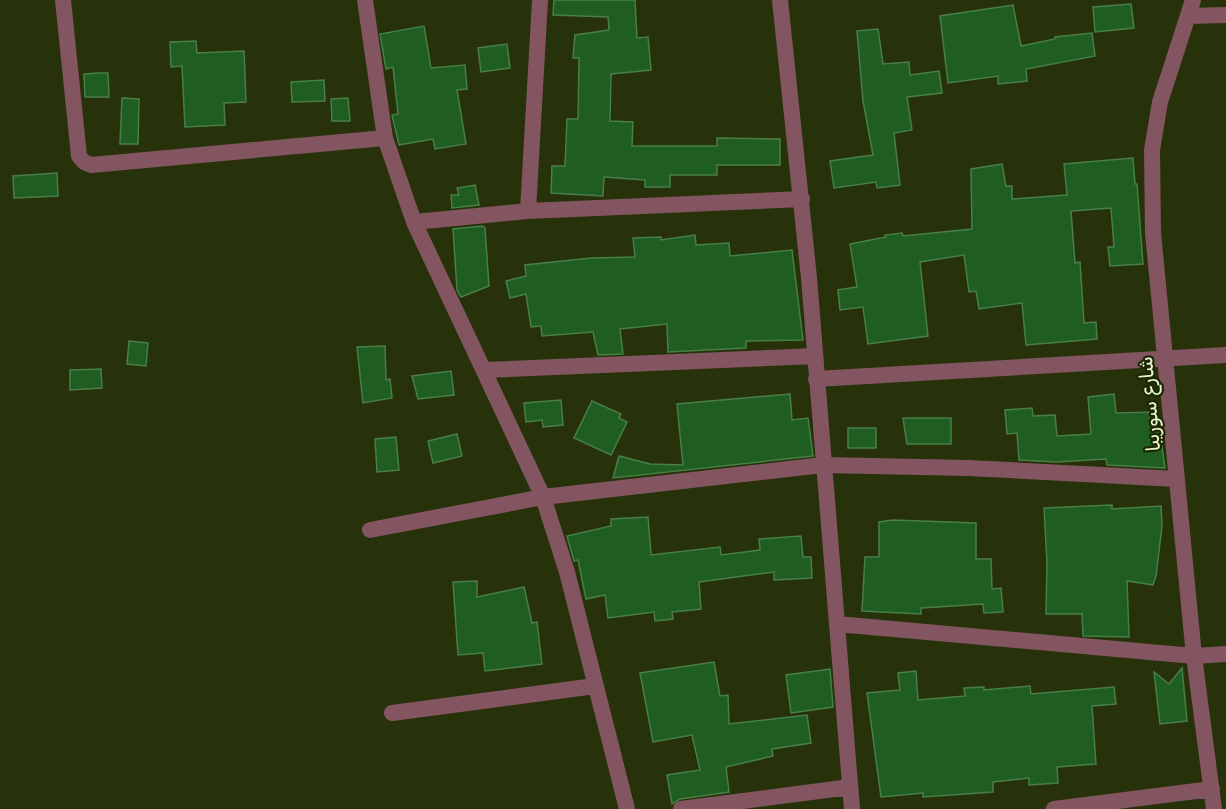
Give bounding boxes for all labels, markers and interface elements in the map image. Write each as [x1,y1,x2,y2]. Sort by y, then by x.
street label: شارع سوريبا [1133,355,1167,453]

